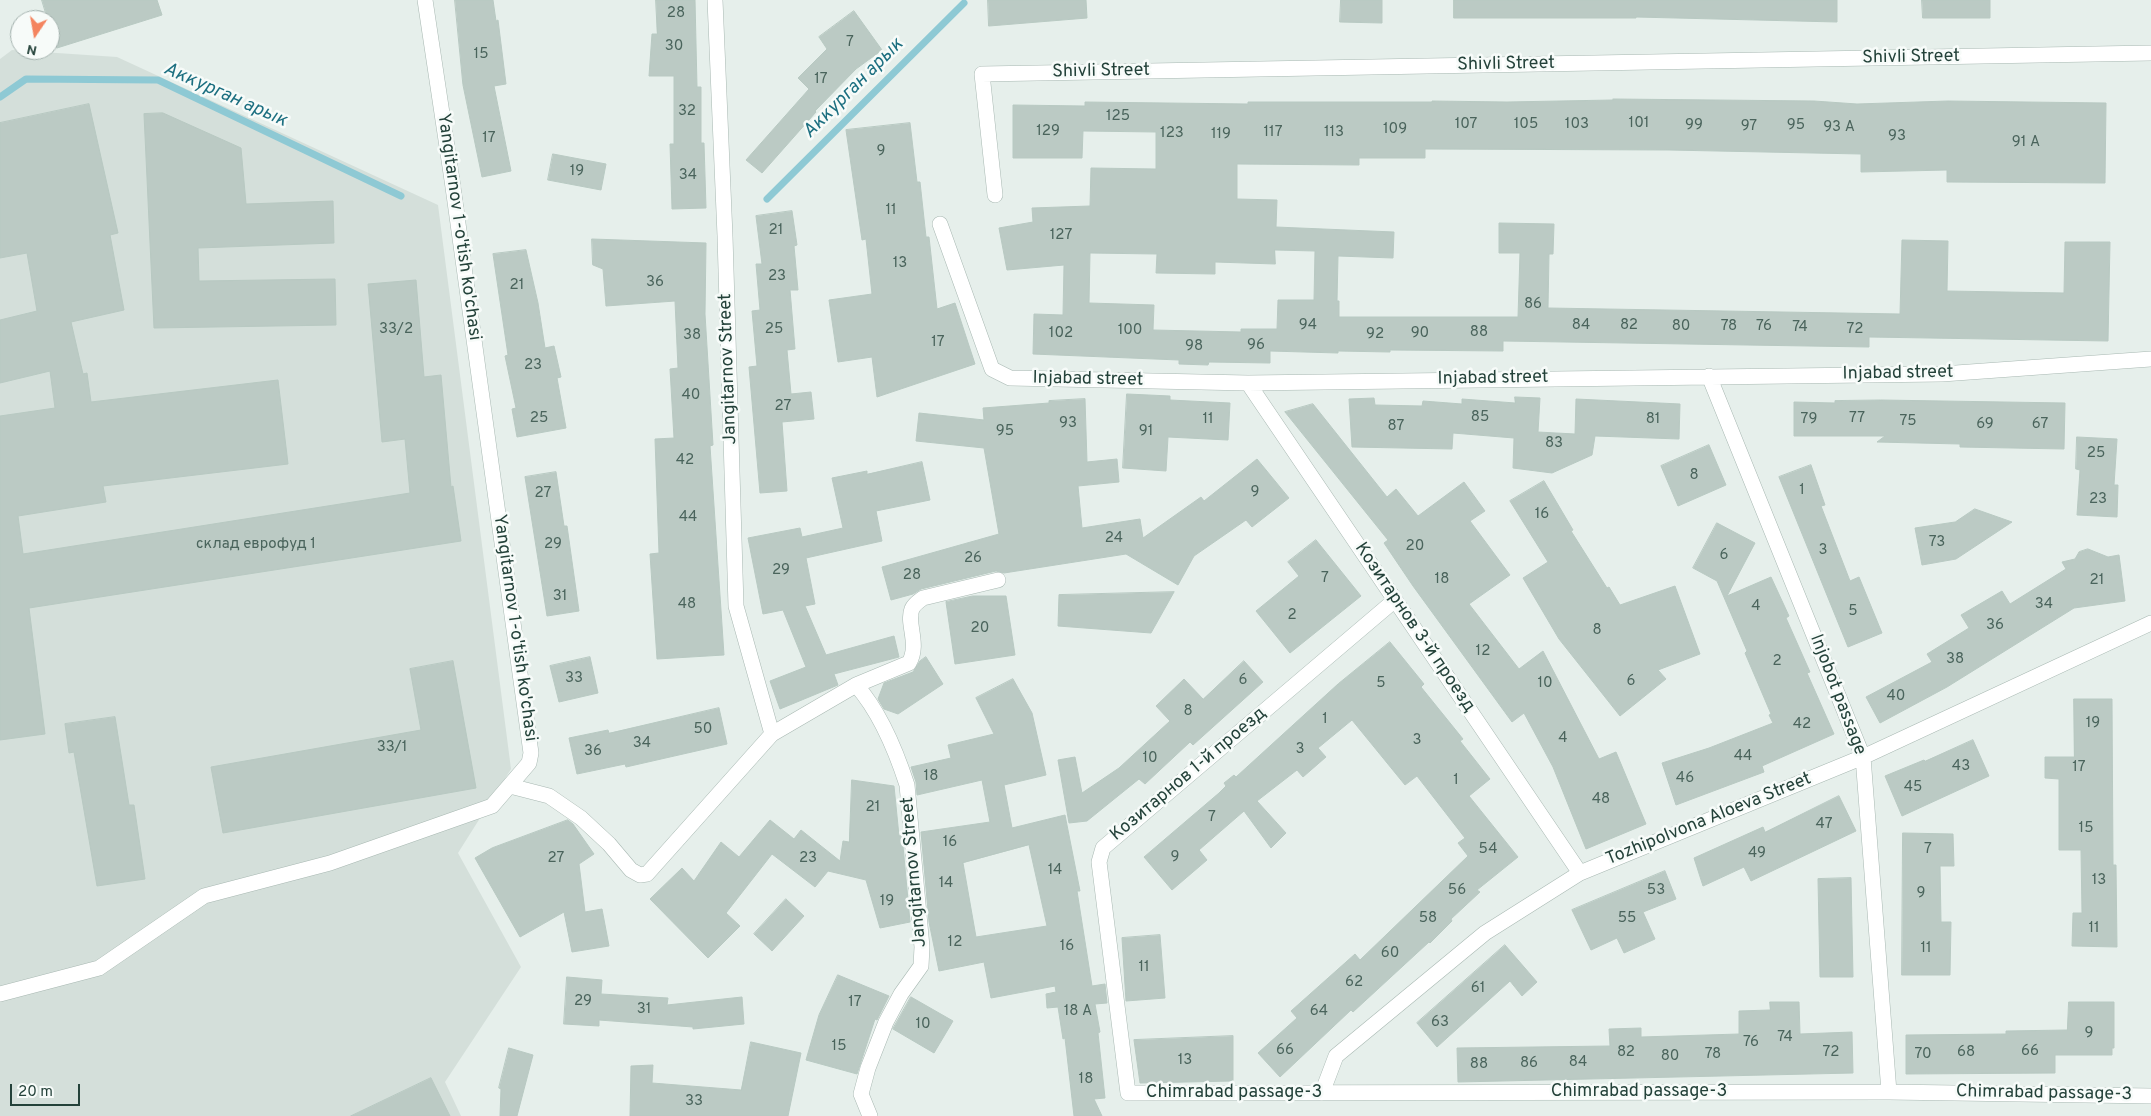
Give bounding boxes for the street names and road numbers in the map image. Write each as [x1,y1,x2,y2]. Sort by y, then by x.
street label: Shivli Street [1862,46,1960,70]
street label: Shivli Street [1457,53,1555,77]
street label: Shivli Street [1052,60,1150,84]
street label: Yangitarnov 1-o'tish ko'chasi [431,112,485,342]
street label: Jangitarnov Street [716,293,742,445]
street label: Injаbаd street [1842,362,1954,386]
street label: Injаbаd street [1437,367,1549,391]
street label: Injаbаd street [1032,368,1144,392]
street label: Yangitarnov 1-o'tish ko'chasi [487,513,541,743]
street label: Козитарнов 3-й проезд [1349,539,1479,717]
street label: Injobot passage [1804,632,1870,758]
street label: Козитарнов 1-й проезд [1107,703,1271,847]
street label: Tozhipolvona Aloeva Street [1603,769,1815,871]
street label: Jangitarnov Street [898,796,932,948]
street label: Chimrаbаd passage-3 [1551,1081,1727,1103]
street label: Chimrаbаd passage-3 [1146,1082,1322,1104]
street label: Chimrаbаd passage-3 [1956,1082,2132,1106]

